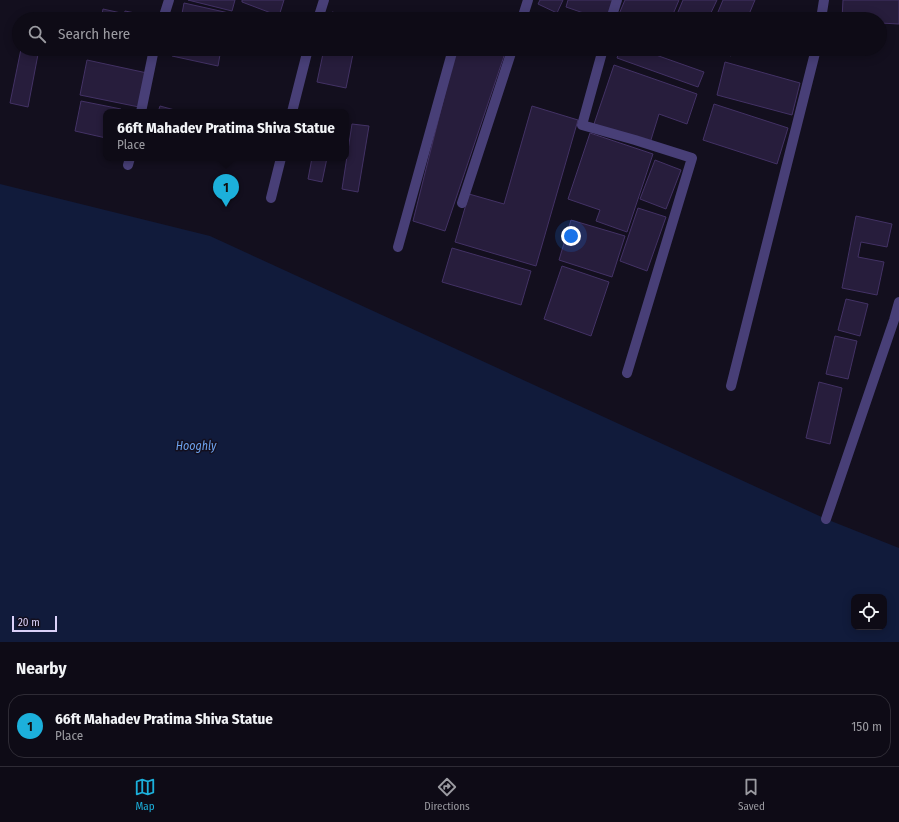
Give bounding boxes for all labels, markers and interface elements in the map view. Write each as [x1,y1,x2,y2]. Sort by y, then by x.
search box [12,12,887,56]
icon: search [26,23,48,45]
text: Search here [58,25,130,43]
popup [103,109,349,161]
text: 66ft Mahadev Pratima Shiva Statue [117,119,335,137]
text: Place [117,137,145,152]
pin: 1 [213,174,239,207]
your location [561,226,581,246]
water label: Hooghly [176,439,217,453]
map controls [851,594,887,630]
button: locate [851,594,887,630]
scale bar [12,614,57,633]
text: 20 m [18,616,40,629]
text: Nearby [16,658,67,679]
text: 66ft Mahadev Pratima Shiva Statue [55,710,273,728]
text: 1 [27,719,33,734]
text: 150 m [851,719,882,734]
text: Place [55,728,83,743]
tab: Map [134,776,156,813]
tab: Directions [424,776,470,813]
tab: Saved [738,776,765,813]

